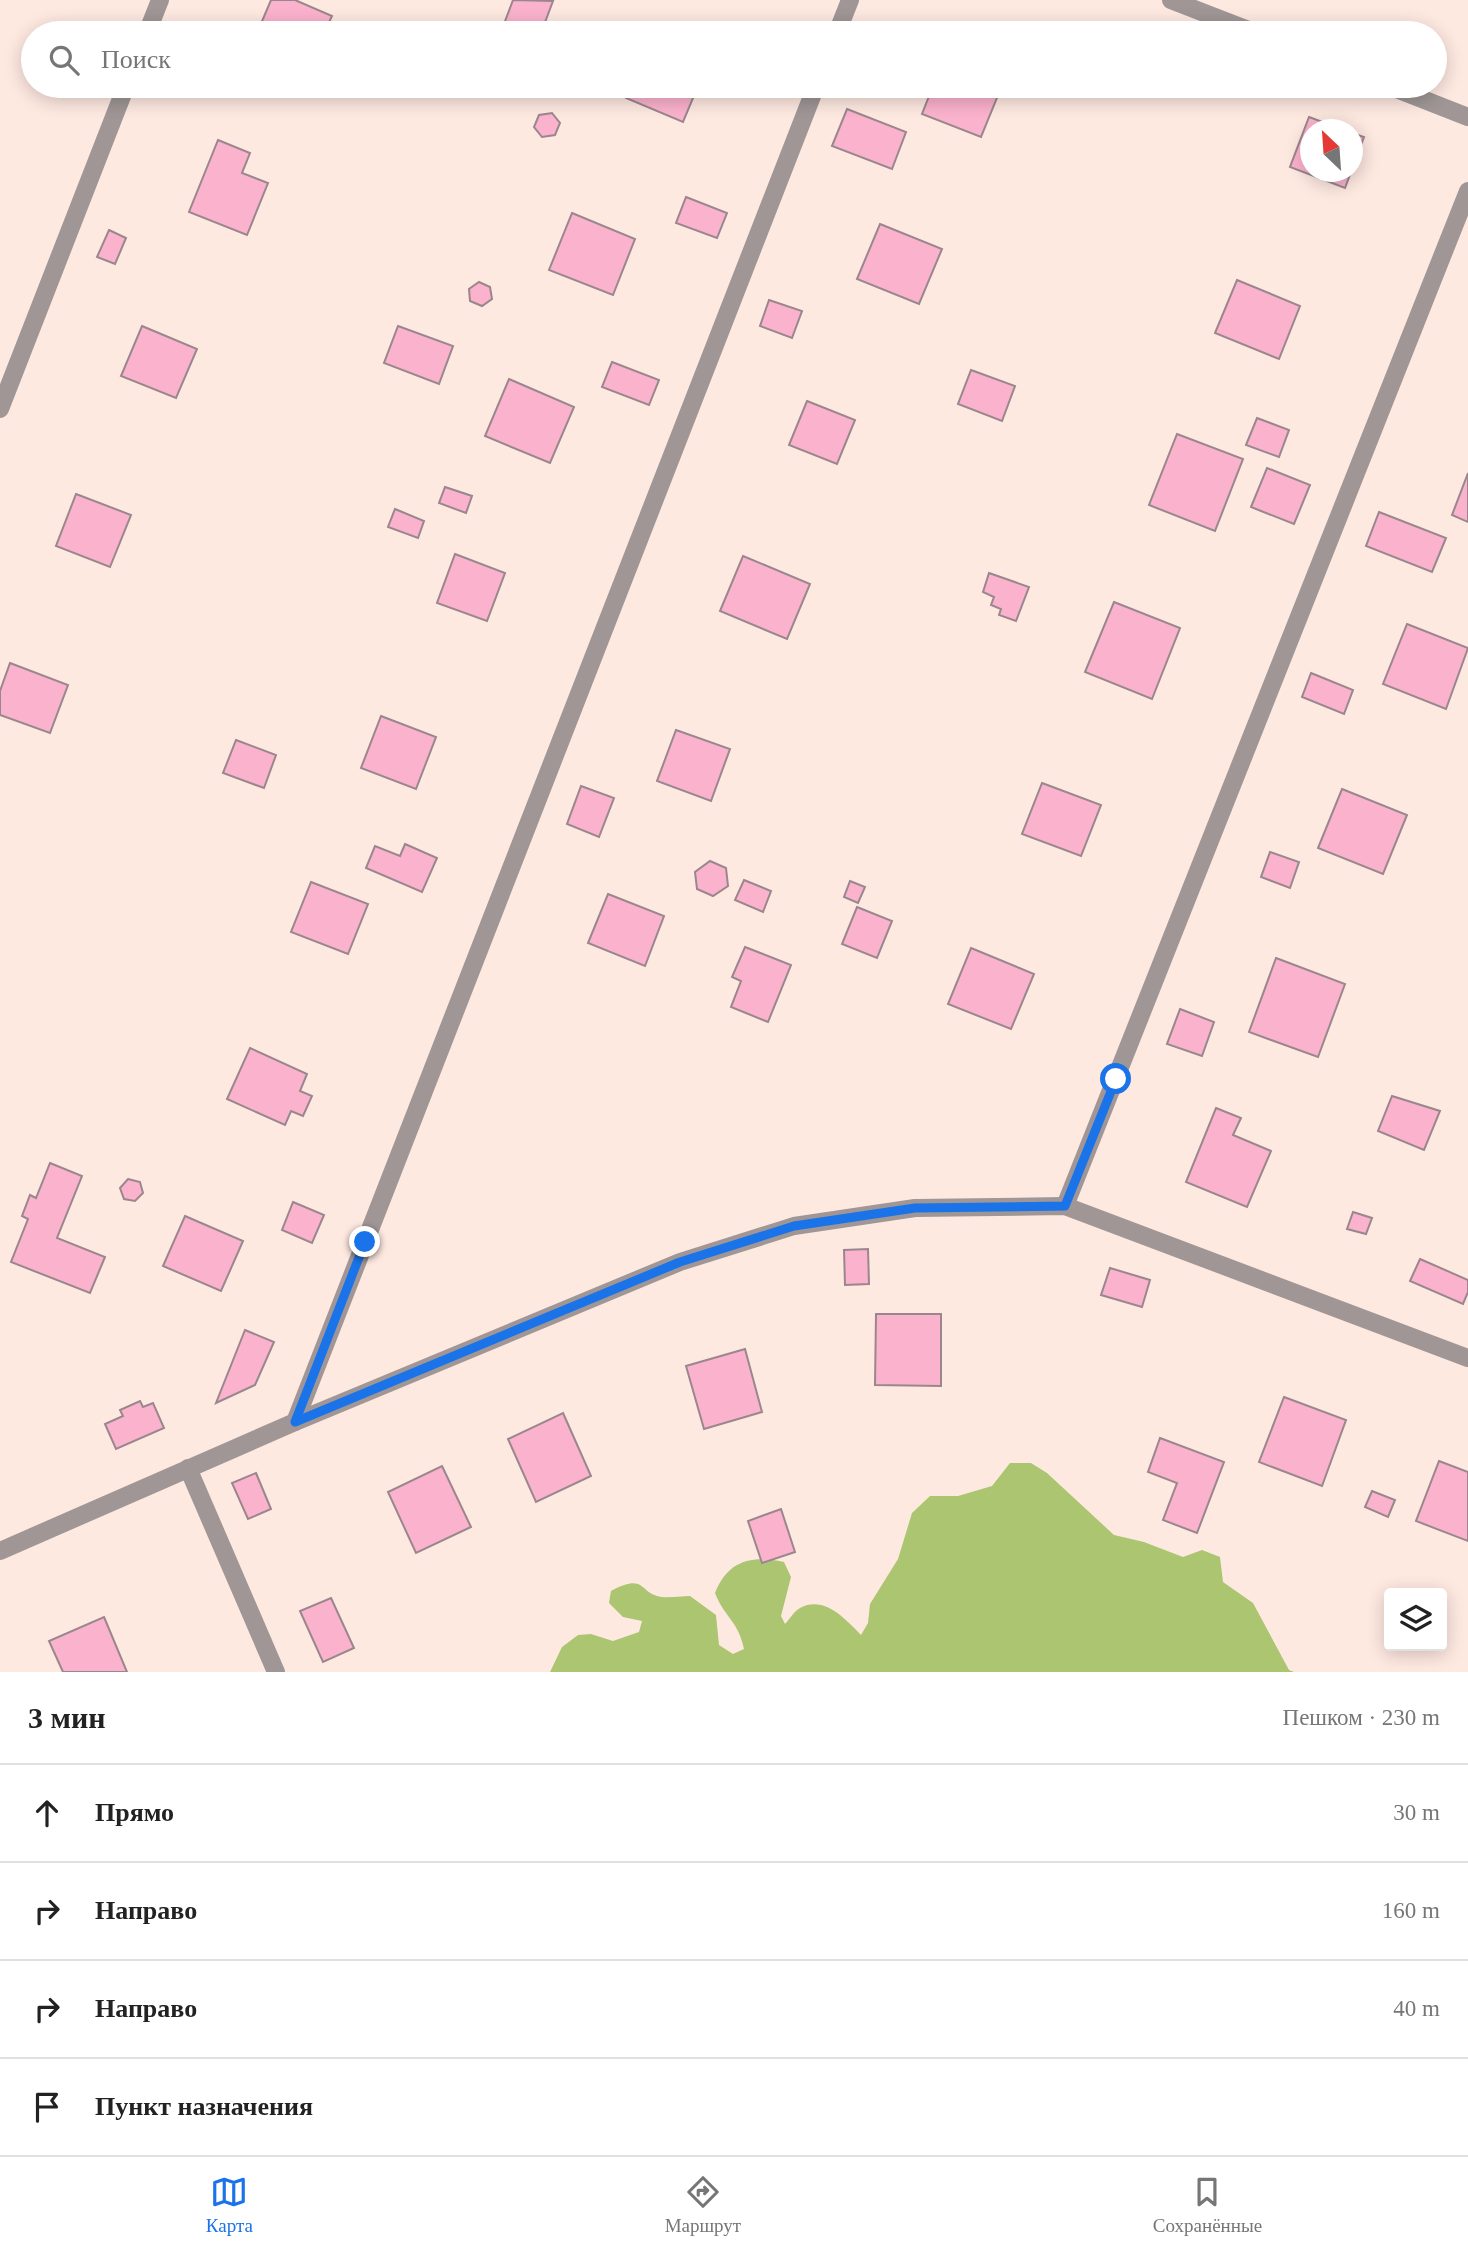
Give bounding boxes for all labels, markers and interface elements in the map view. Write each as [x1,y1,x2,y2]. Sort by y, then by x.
search box [21,21,1447,98]
icon: search [45,41,83,79]
text: Поиск [101,45,171,74]
north arrow [1300,119,1363,182]
route start [1100,1063,1131,1094]
route end [349,1226,380,1257]
map controls [1384,1588,1447,1651]
button: layers [1384,1588,1447,1651]
text: 3 мин [28,1701,106,1734]
text: Пешком · 230 m [1283,1705,1440,1730]
icon: ahead [28,1794,66,1832]
text: Прямо [95,1798,174,1827]
text: 30 m [1393,1800,1440,1825]
icon: right [28,1892,66,1930]
text: Направо [95,1896,197,1925]
text: 160 m [1382,1898,1440,1923]
icon: right [28,1990,66,2028]
text: Направо [95,1994,197,2023]
text: 40 m [1393,1996,1440,2021]
icon: arrive [28,2088,66,2126]
text: Пункт назначения [95,2092,313,2121]
tab: Карта [206,2173,253,2237]
tab: Маршрут [665,2173,741,2237]
tab: Сохранённые [1153,2173,1262,2237]

